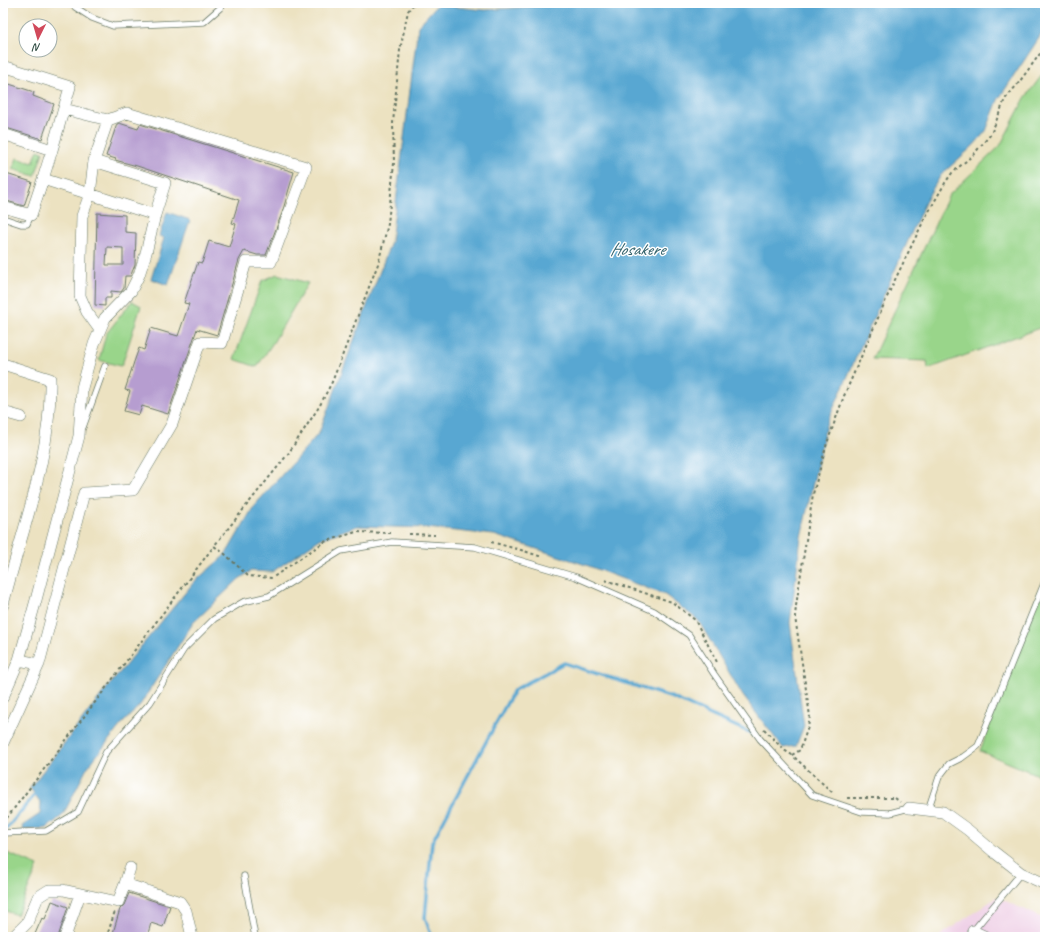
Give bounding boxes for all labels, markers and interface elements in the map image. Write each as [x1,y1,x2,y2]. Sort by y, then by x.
north arrow [18,18,58,58]
text: N [31,41,41,55]
water label: Hosakere [610,238,667,260]

